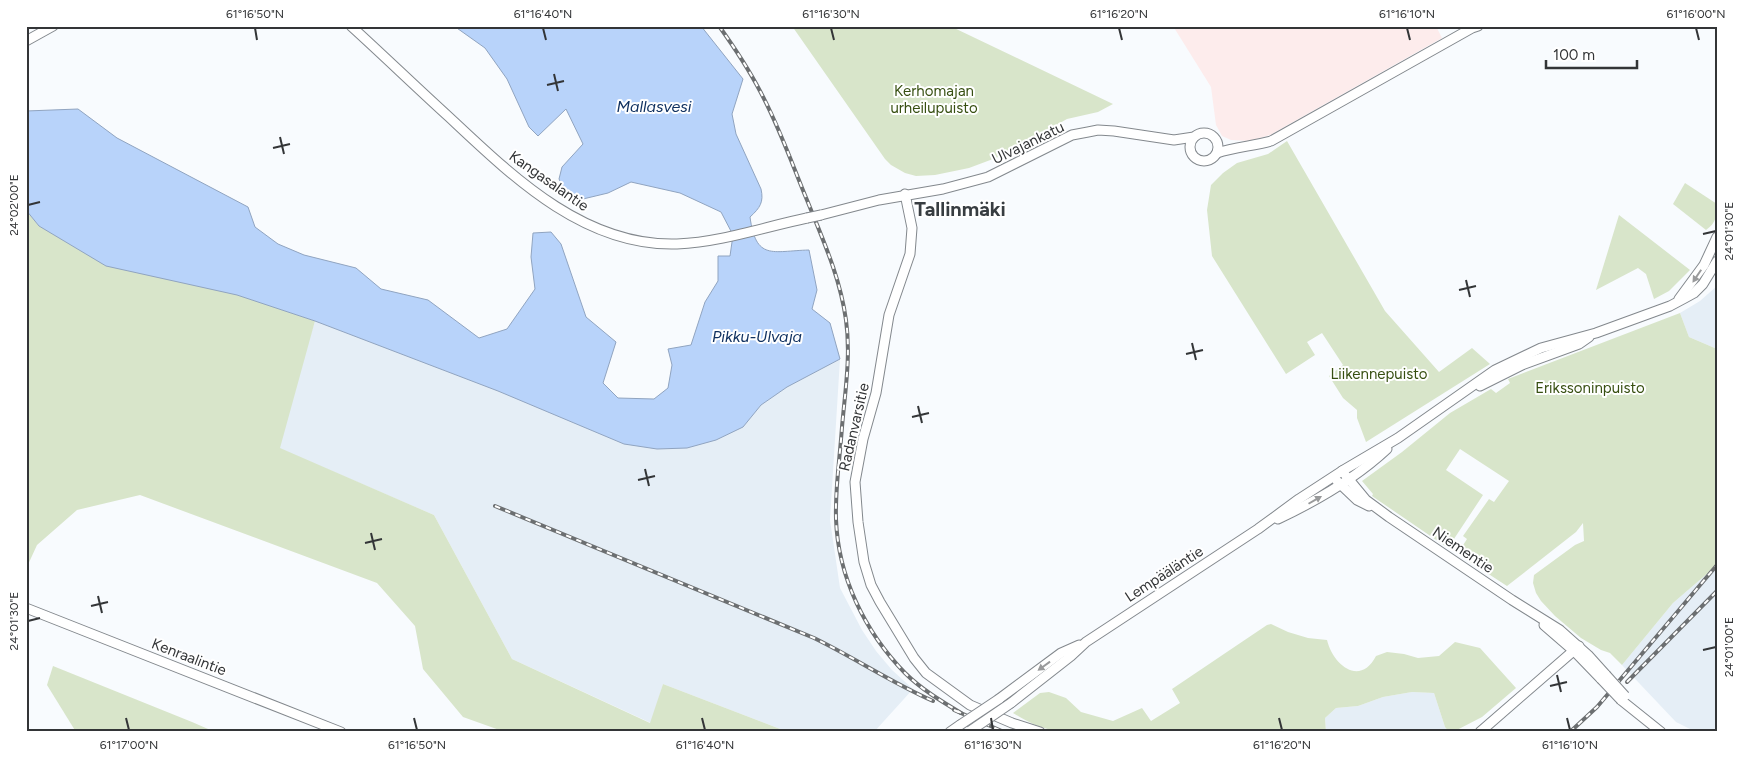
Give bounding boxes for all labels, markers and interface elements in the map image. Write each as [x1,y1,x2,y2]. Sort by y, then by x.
text: 61°16'50"N [226,7,284,21]
text: 61°16'40"N [514,7,572,21]
text: 61°16'30"N [802,7,860,21]
text: 61°16'20"N [1090,7,1148,21]
text: 61°16'10"N [1379,7,1435,21]
text: 61°16'00"N [1667,7,1725,21]
scale bar [1546,38,1637,70]
text: 100 m [1553,46,1595,64]
park label: Kerhomajan urheilupuisto [890,82,978,117]
water label: Mallasvesi [616,97,692,116]
street label: Ulvajankatu [989,118,1067,168]
street label: Kangasalantie [506,147,592,215]
text: 24°02'00"E [7,174,21,236]
district label: Tallinmäki [914,197,1006,221]
text: 24°01'30"E [1722,202,1736,260]
one-way arrow [1692,269,1702,282]
water label: Pikku-Ulvaja [712,327,802,346]
park label: Liikennepuisto [1330,365,1428,383]
park label: Erikssoninpuisto [1535,379,1645,397]
street label: Radanvarsitie [835,381,873,473]
one-way arrow [1308,495,1321,504]
street label: Niementie [1429,523,1497,577]
street label: Lempääläntie [1122,542,1206,606]
text: 24°01'30"E [7,592,21,650]
text: 24°01'00"E [1722,617,1736,677]
street label: Kenraalintie [149,635,229,679]
one-way arrow [1037,661,1051,671]
text: 61°17'00"N [100,738,158,752]
text: 61°16'50"N [388,738,446,752]
text: 61°16'40"N [676,738,734,752]
text: 61°16'30"N [964,738,1022,752]
text: 61°16'20"N [1253,738,1311,752]
text: 61°16'10"N [1542,738,1598,752]

